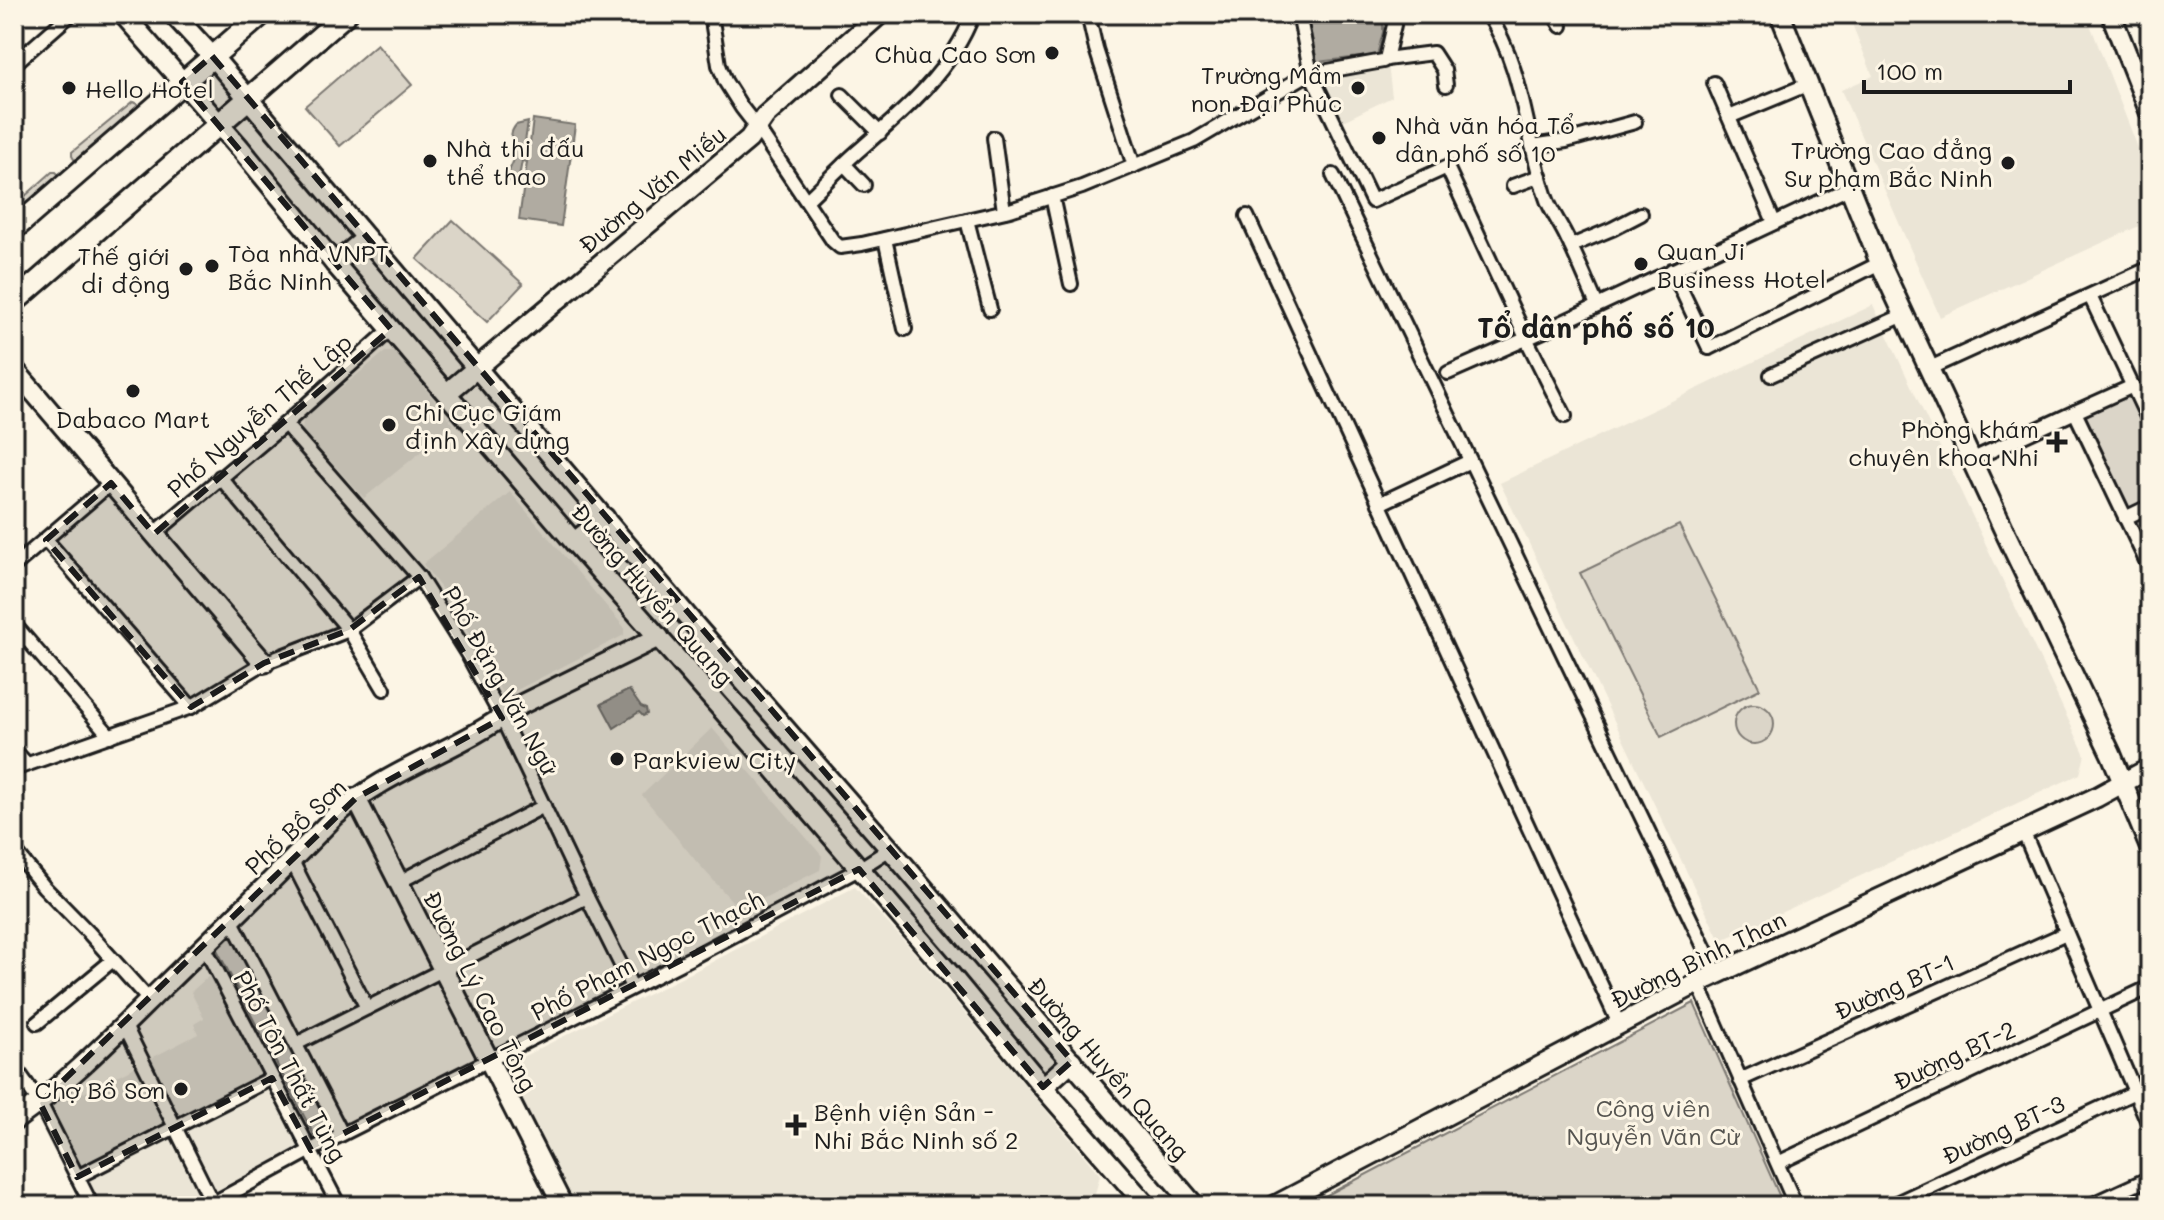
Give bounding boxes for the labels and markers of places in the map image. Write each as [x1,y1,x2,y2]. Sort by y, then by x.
place label: Chùa Cao Sơn [875,38,1036,69]
marker: Chùa Cao Sơn [1043,44,1061,62]
place label: Trường Mầm non Đại Phúc [1191,59,1342,118]
place label: Hello Hotel [85,73,214,104]
marker: Hello Hotel [60,79,78,97]
marker: Trường Mầm non Đại Phúc [1349,79,1367,97]
place label: Nhà văn hóa Tổ dân phố số 10 [1395,109,1575,168]
marker: Nhà văn hóa Tổ dân phố số 10 [1370,129,1388,147]
place label: Nhà thi đấu thể thao [446,132,584,191]
place label: Trường Cao đẳng Sư phạm Bắc Ninh [1784,134,1992,193]
marker: Nhà thi đấu thể thao [421,152,439,170]
marker: Trường Cao đẳng Sư phạm Bắc Ninh [1999,154,2017,172]
place label: Quan Ji Business Hotel [1657,235,1826,294]
place label: Tòa nhà VNPT Bắc Ninh [228,237,389,296]
place label: Thế giới di động [78,240,170,299]
marker: Quan Ji Business Hotel [1632,255,1650,273]
marker: Tòa nhà VNPT Bắc Ninh [203,257,221,275]
marker: Thế giới di động [177,260,195,278]
marker: Dabaco Mart [124,382,142,400]
place label: Chi Cục Giám định Xây dựng [405,396,570,455]
place label: Dabaco Mart [56,403,210,434]
place label: Phòng khám chuyên khoa Nhi [1848,413,2039,472]
marker: Chi Cục Giám định Xây dựng [380,416,398,434]
marker: Phòng khám chuyên khoa Nhi [2046,431,2068,453]
place label: Parkview City [633,744,796,775]
marker: Parkview City [608,750,626,768]
place label: Chợ Bồ Sơn [35,1074,165,1105]
marker: Chợ Bồ Sơn [172,1080,190,1098]
place label: Bệnh viện Sản - Nhi Bắc Ninh số 2 [814,1096,1018,1155]
marker: Bệnh viện Sản - Nhi Bắc Ninh số 2 [785,1114,807,1136]

